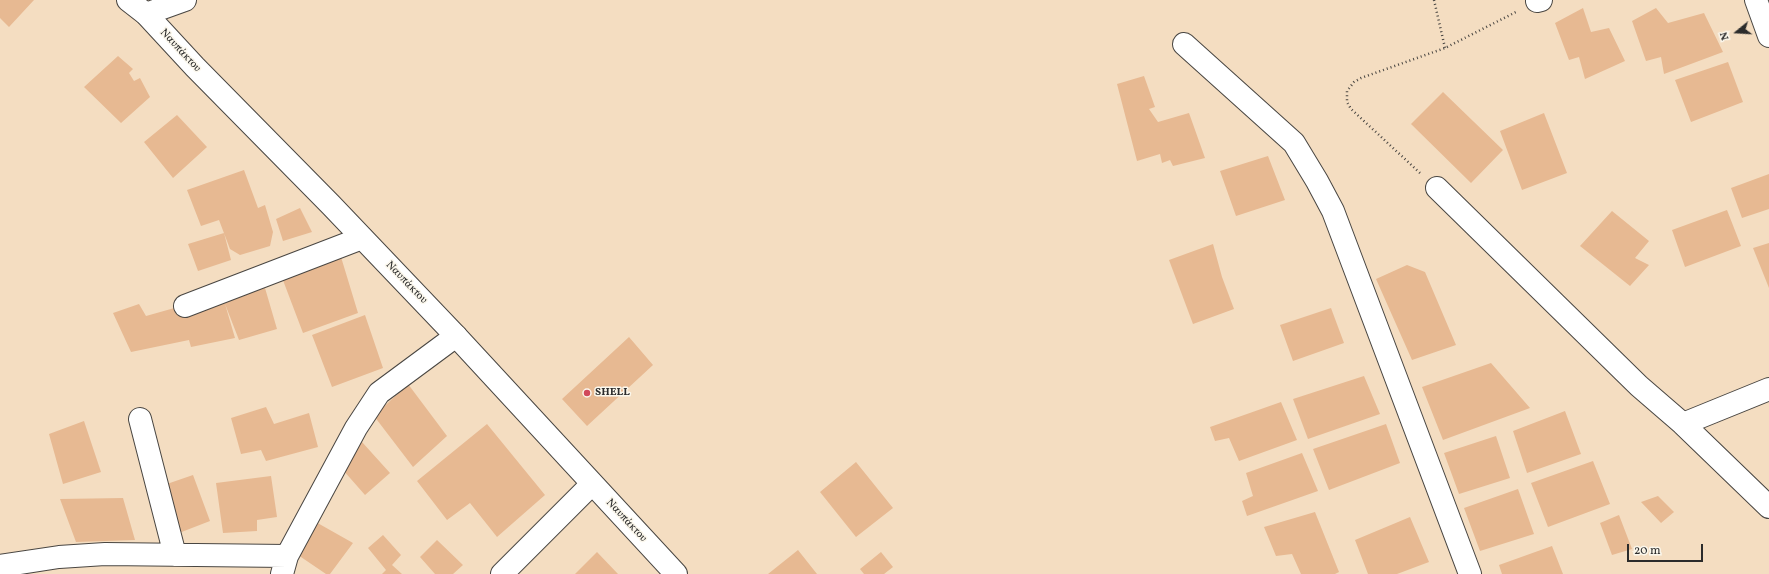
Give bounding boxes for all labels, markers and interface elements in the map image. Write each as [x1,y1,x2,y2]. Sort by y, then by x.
north arrow [1717,12,1757,52]
street label: Ναυπάκτου [157,27,203,75]
text: N [1717,30,1733,42]
street label: Ναυπάκτου [382,259,430,307]
place label: SHELL [595,386,630,400]
marker: SHELL [582,388,592,398]
street label: Ναυπάκτου [603,497,649,545]
scale bar [1629,536,1705,562]
text: 20 m [1634,543,1661,559]

